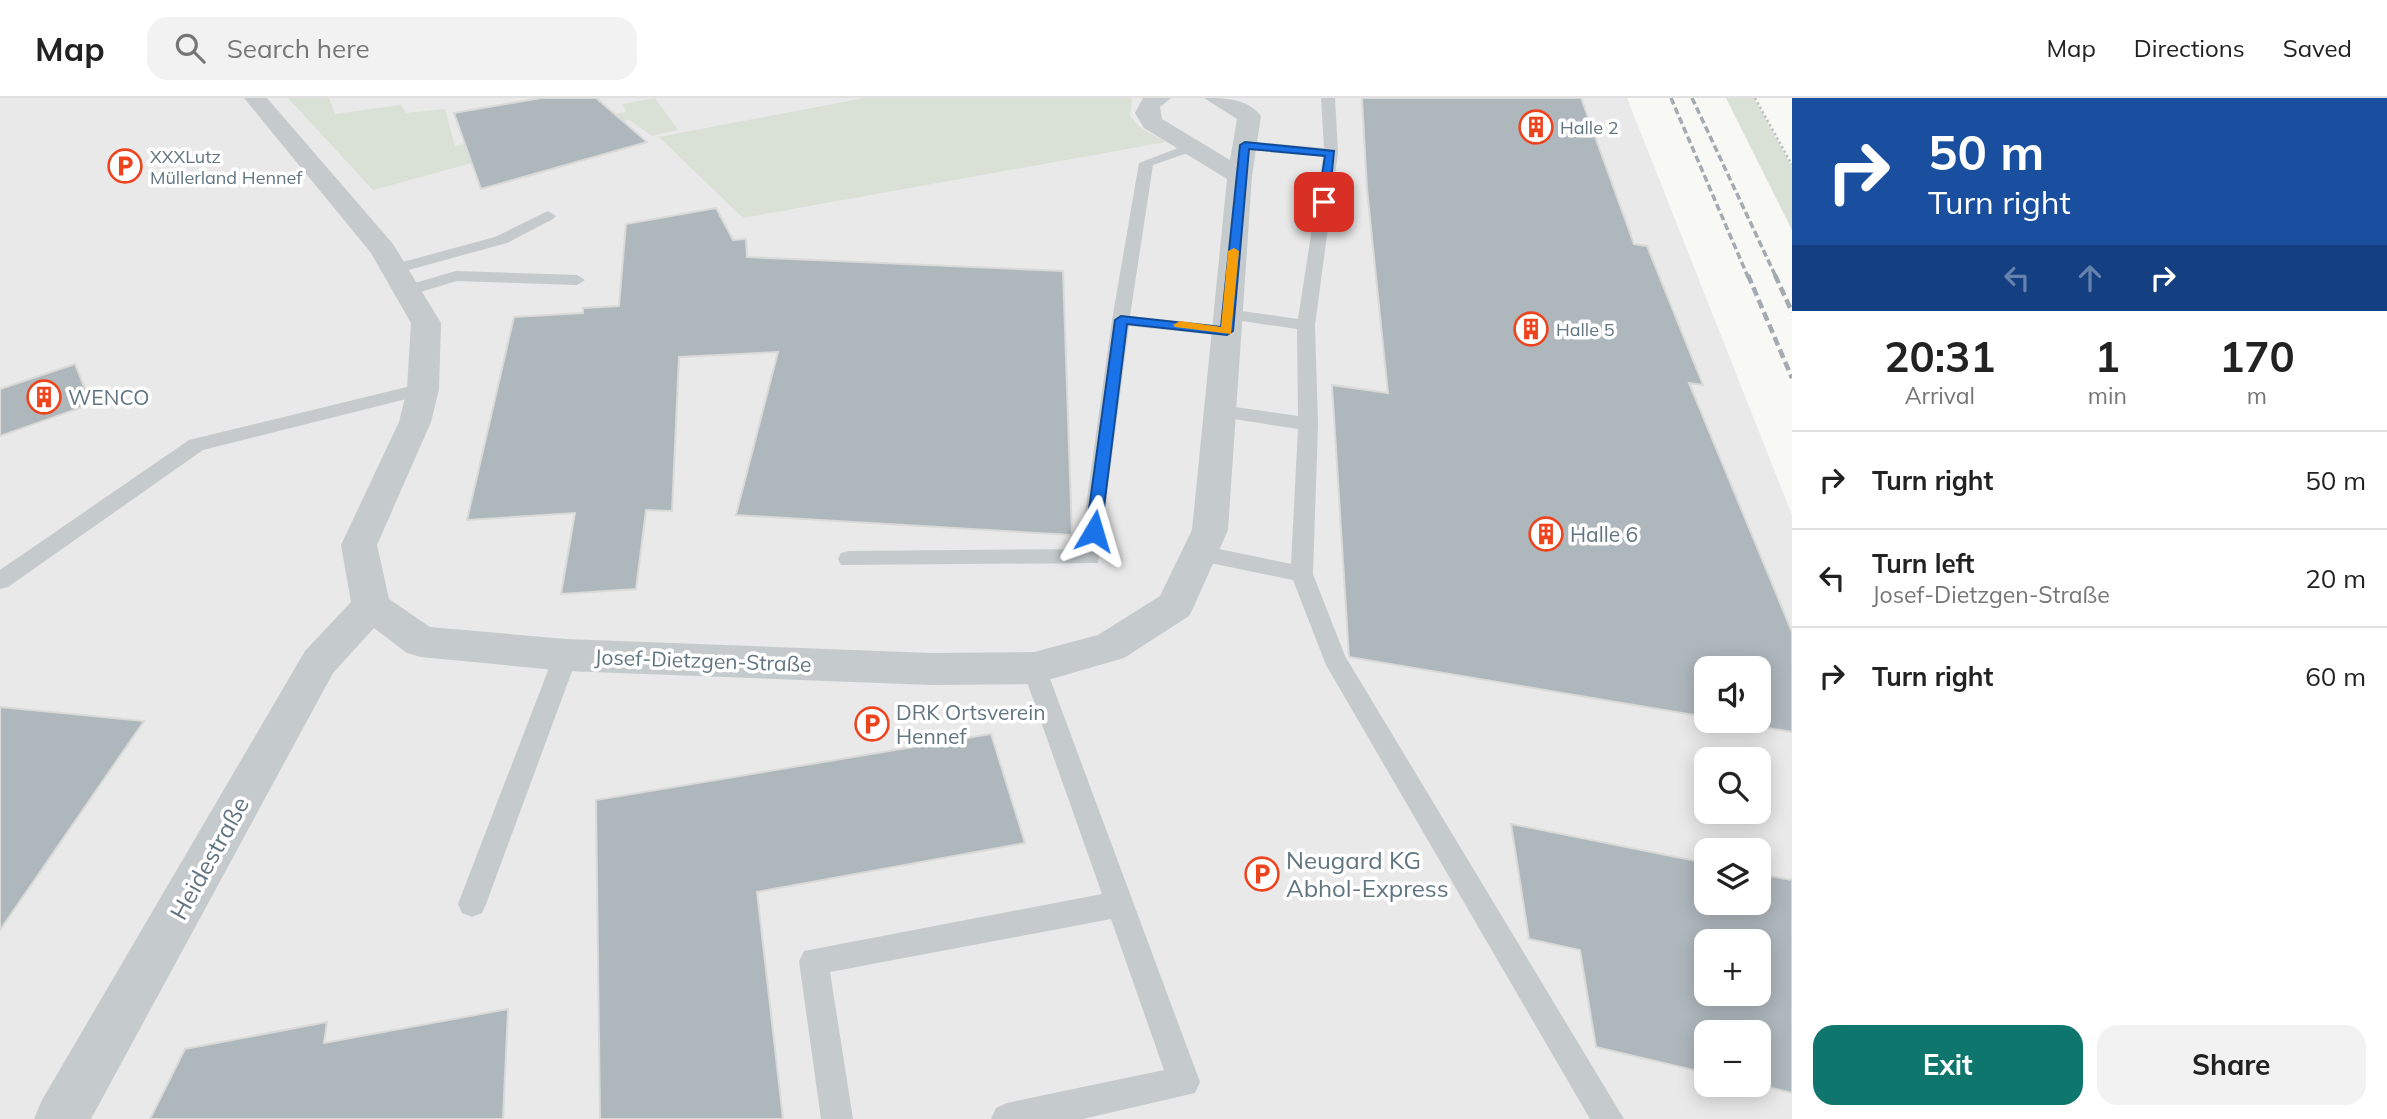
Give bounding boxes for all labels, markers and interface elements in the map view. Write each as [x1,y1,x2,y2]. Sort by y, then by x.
search box [147,17,637,80]
text: Map [35,28,105,69]
icon: search [171,29,209,67]
text: Search here [227,32,370,65]
text: Map [2046,33,2096,63]
text: Directions [2134,33,2245,63]
text: Saved [2283,33,2352,63]
building icon: Halle 2 [1517,108,1555,146]
place label: Halle 2 [1560,116,1618,139]
text: 50 m [1928,121,2044,182]
icon: right [1813,126,1904,217]
place label: XXXLutz Müllerland Hennef [150,145,303,189]
parking icon: XXXLutz Müllerland Hennef [106,147,144,185]
pin [1294,172,1354,232]
text: Turn right [1928,182,2071,222]
icon: arrive [1305,183,1343,221]
icon: left [1998,259,2036,297]
icon: ahead [2071,259,2109,297]
icon: right [2144,259,2182,297]
building icon: Halle 5 [1512,310,1550,348]
place label: Halle 5 [1556,318,1615,341]
text: 20:31 [1884,330,1995,383]
text: 1 [2095,330,2120,383]
text: 170 [2219,330,2295,383]
building icon: WENCO [25,378,63,416]
text: Arrival [1905,381,1975,410]
text: min [2088,381,2127,410]
text: m [2247,381,2267,410]
place label: WENCO [68,384,150,410]
icon: right [1813,461,1851,499]
text: Turn right [1872,464,1993,497]
text: 50 m [2305,464,2366,497]
position arrow [1057,494,1131,568]
building icon: Halle 6 [1527,515,1565,553]
place label: Halle 6 [1570,521,1638,547]
text: Turn left [1872,547,1974,580]
icon: left [1813,559,1851,597]
text: 20 m [2305,562,2366,595]
text: Josef-Dietzgen-Straße [1872,580,2110,609]
street label: Josef-Dietzgen-Straße [594,643,812,677]
map controls [1694,656,1771,1097]
button: sound [1694,656,1771,733]
icon: right [1813,657,1851,695]
text: Turn right [1872,660,1993,693]
text: 60 m [2305,660,2366,693]
place label: DRK Ortsverein Hennef [896,699,1046,749]
parking icon: DRK Ortsverein Hennef [853,705,891,743]
button: search [1694,747,1771,824]
street label: Heidestraße [163,791,255,925]
button: layers [1694,838,1771,915]
place label: Neugard KG Abhol-Express [1286,845,1449,903]
parking icon: Neugard KG Abhol-Express [1243,855,1281,893]
button: + [1694,929,1771,1006]
button: − [1694,1020,1771,1097]
button: Exit [1813,1025,2083,1105]
button: Share [2097,1025,2366,1105]

